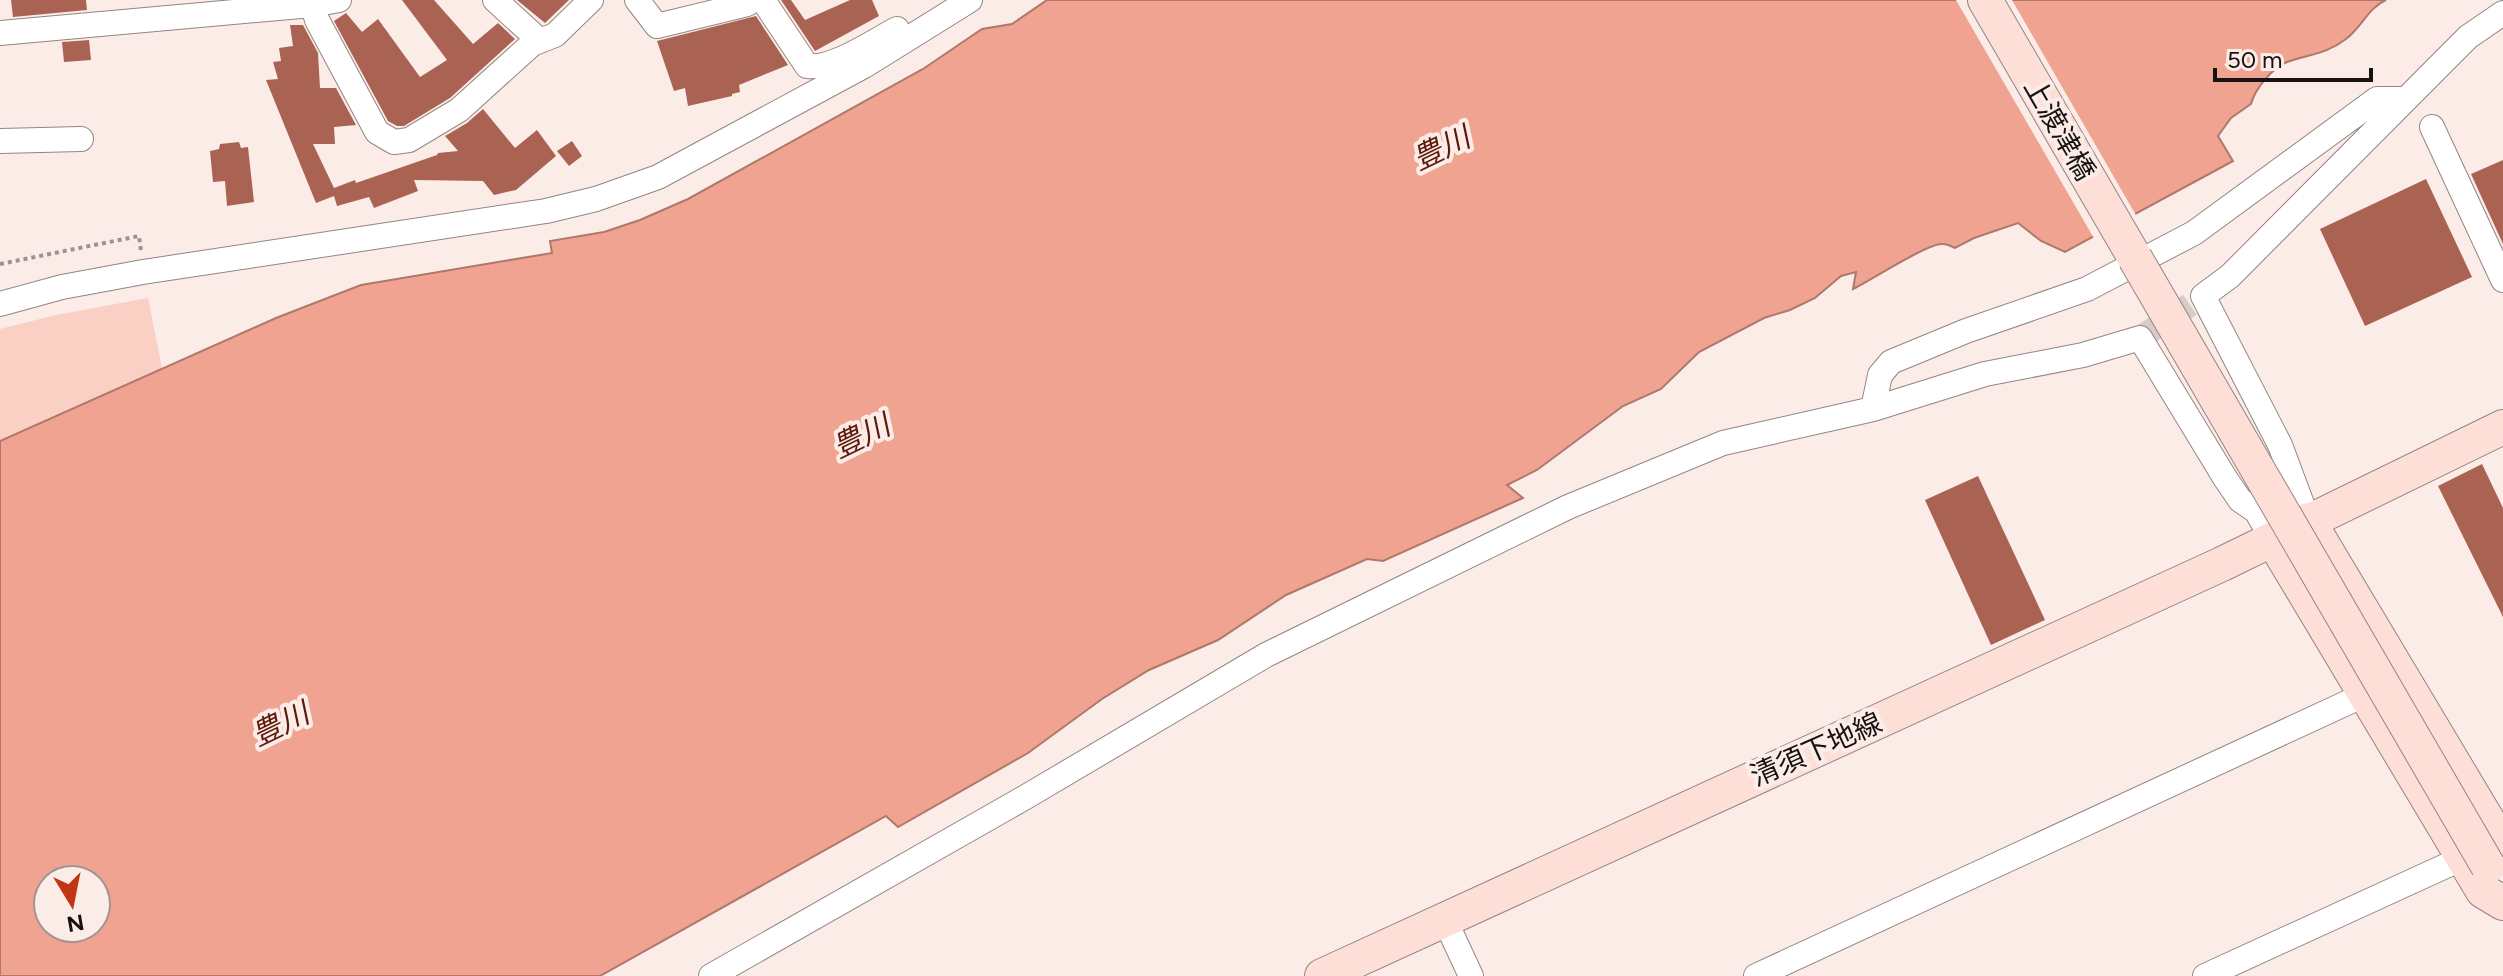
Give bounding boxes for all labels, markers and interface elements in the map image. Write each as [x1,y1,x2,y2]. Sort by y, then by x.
scale bar [2215,32,2371,82]
text: 50 m [2227,45,2283,74]
street label: 上渡津橋 [2017,72,2103,186]
water label: 豊川 [1406,117,1479,178]
water label: 豊川 [826,405,899,466]
water label: 豊川 [245,693,318,754]
street label: 清須下地線 [1745,705,1887,793]
north arrow [32,864,112,944]
text: N [65,908,86,938]

